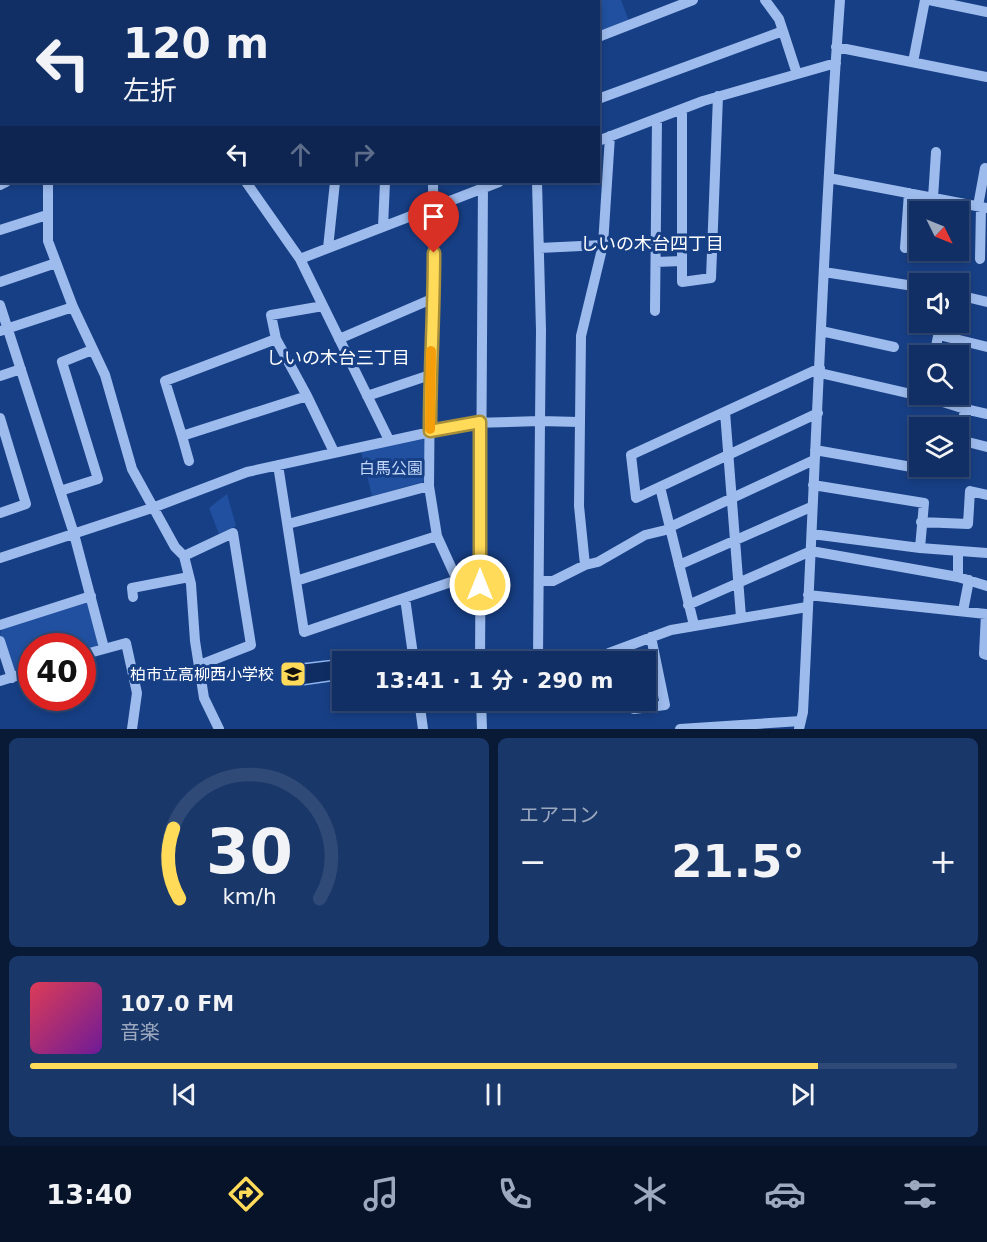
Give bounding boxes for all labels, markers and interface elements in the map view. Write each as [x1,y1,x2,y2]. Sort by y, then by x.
text: 120 m [123,19,269,68]
icon: left [24,24,102,102]
text: 左折 [123,75,177,106]
icon: left [221,138,254,171]
icon: ahead [284,138,317,171]
icon: right [347,138,380,171]
pin [408,191,459,253]
icon: arrive [417,200,450,233]
north arrow [909,201,969,261]
map controls [909,201,969,477]
district label: しいの木台四丁目 [580,233,724,254]
button: sound [909,273,969,333]
button: search [909,345,969,405]
district label: しいの木台三丁目 [266,347,410,368]
button: layers [909,417,969,477]
park label: 白馬公園 [359,459,423,478]
position arrow [448,553,512,617]
speed limit sign: 40 [18,633,96,711]
school or university icon: 柏市立高柳西小学校 [278,659,308,689]
place label: 柏市立高柳西小学校 [130,665,274,684]
text: 13:41 · 1 分 · 290 m [375,668,613,693]
text: エアコン [519,803,599,827]
text: 30 [206,815,292,888]
text: 21.5° [671,835,805,888]
text: − [519,842,547,881]
text: + [929,842,957,881]
text: km/h [222,885,276,910]
text: 107.0 FM [120,991,234,1016]
text: 音楽 [120,1020,160,1044]
icon: previous [168,1078,201,1111]
icon: pause [477,1078,510,1111]
icon: next [786,1078,819,1111]
icon: directions [225,1173,267,1215]
icon: music [360,1173,402,1215]
icon: phone [494,1173,536,1215]
icon: climate [629,1173,671,1215]
icon: car [764,1173,806,1215]
icon: filters [899,1173,941,1215]
text: 13:40 [46,1179,132,1210]

